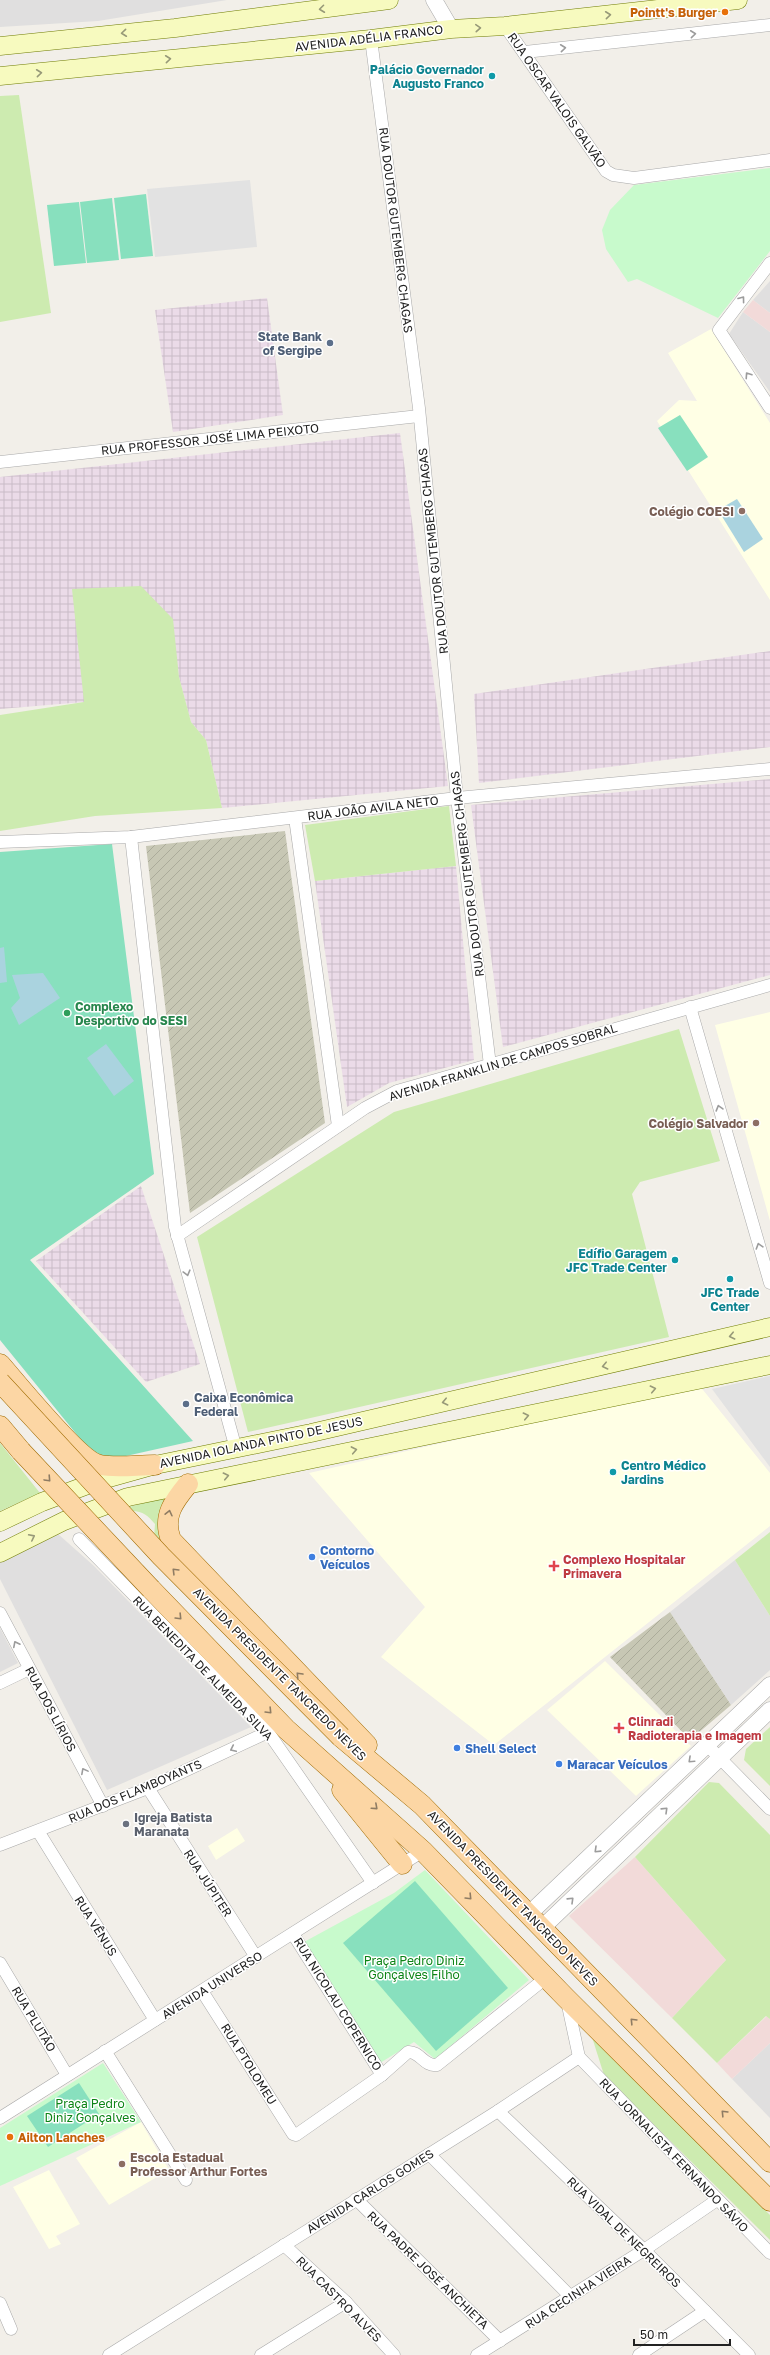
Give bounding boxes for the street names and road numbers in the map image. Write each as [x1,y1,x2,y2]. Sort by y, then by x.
street label: AVENIDA ADÉLIA FRANCO [294,21,444,55]
street label: RUA OSCAR VALOIS GALVÃO [505,30,609,171]
street label: RUA DOUTOR GUTEMBERG CHAGAS [376,126,416,334]
street label: RUA PROFESSOR JOSÉ LIMA PEIXOTO [100,420,320,458]
street label: RUA DOUTOR GUTEMBERG CHAGAS [415,447,451,655]
street label: RUA DOUTOR GUTEMBERG CHAGAS [447,770,487,978]
street label: RUA JOÃO AVILA NETO [307,792,440,823]
street label: AVENIDA FRANKLIN DE CAMPOS SOBRAL [387,1020,619,1104]
street label: AVENIDA IOLANDA PINTO DE JESUS [158,1413,364,1471]
street label: AVENIDA PRESIDENTE TANCREDO NEVES [190,1584,370,1764]
street label: RUA BENEDITA DE ALMEIDA SILVA [130,1593,276,1743]
street label: RUA DOS LÍRIOS [22,1664,80,1755]
street label: RUA DOS FLAMBOYANTS [66,1756,204,1826]
street label: AVENIDA PRESIDENTE TANCREDO NEVES [425,1807,602,1989]
street label: RUA JÚPITER [181,1846,235,1920]
street label: RUA VÊNUS [72,1893,121,1959]
street label: RUA NICOLAU COPERNICO [291,1935,385,2074]
street label: AVENIDA UNIVERSO [159,1948,265,2022]
street label: RUA PLUTÃO [9,1984,59,2055]
street label: RUA PTOLOMEU [218,2021,280,2107]
street label: RUA JORNALISTA FERNANDO SÁVIO [596,2075,752,2235]
street label: AVENIDA CARLOS GOMES [304,2145,437,2236]
street label: RUA VIDAL DE NEGREIROS [564,2174,684,2291]
street label: RUA PADRE JOSÉ ANCHIETA [364,2208,492,2332]
street label: RUA CECINHA VIEIRA [522,2252,634,2332]
street label: RUA CASTRO ALVES [293,2253,385,2345]

